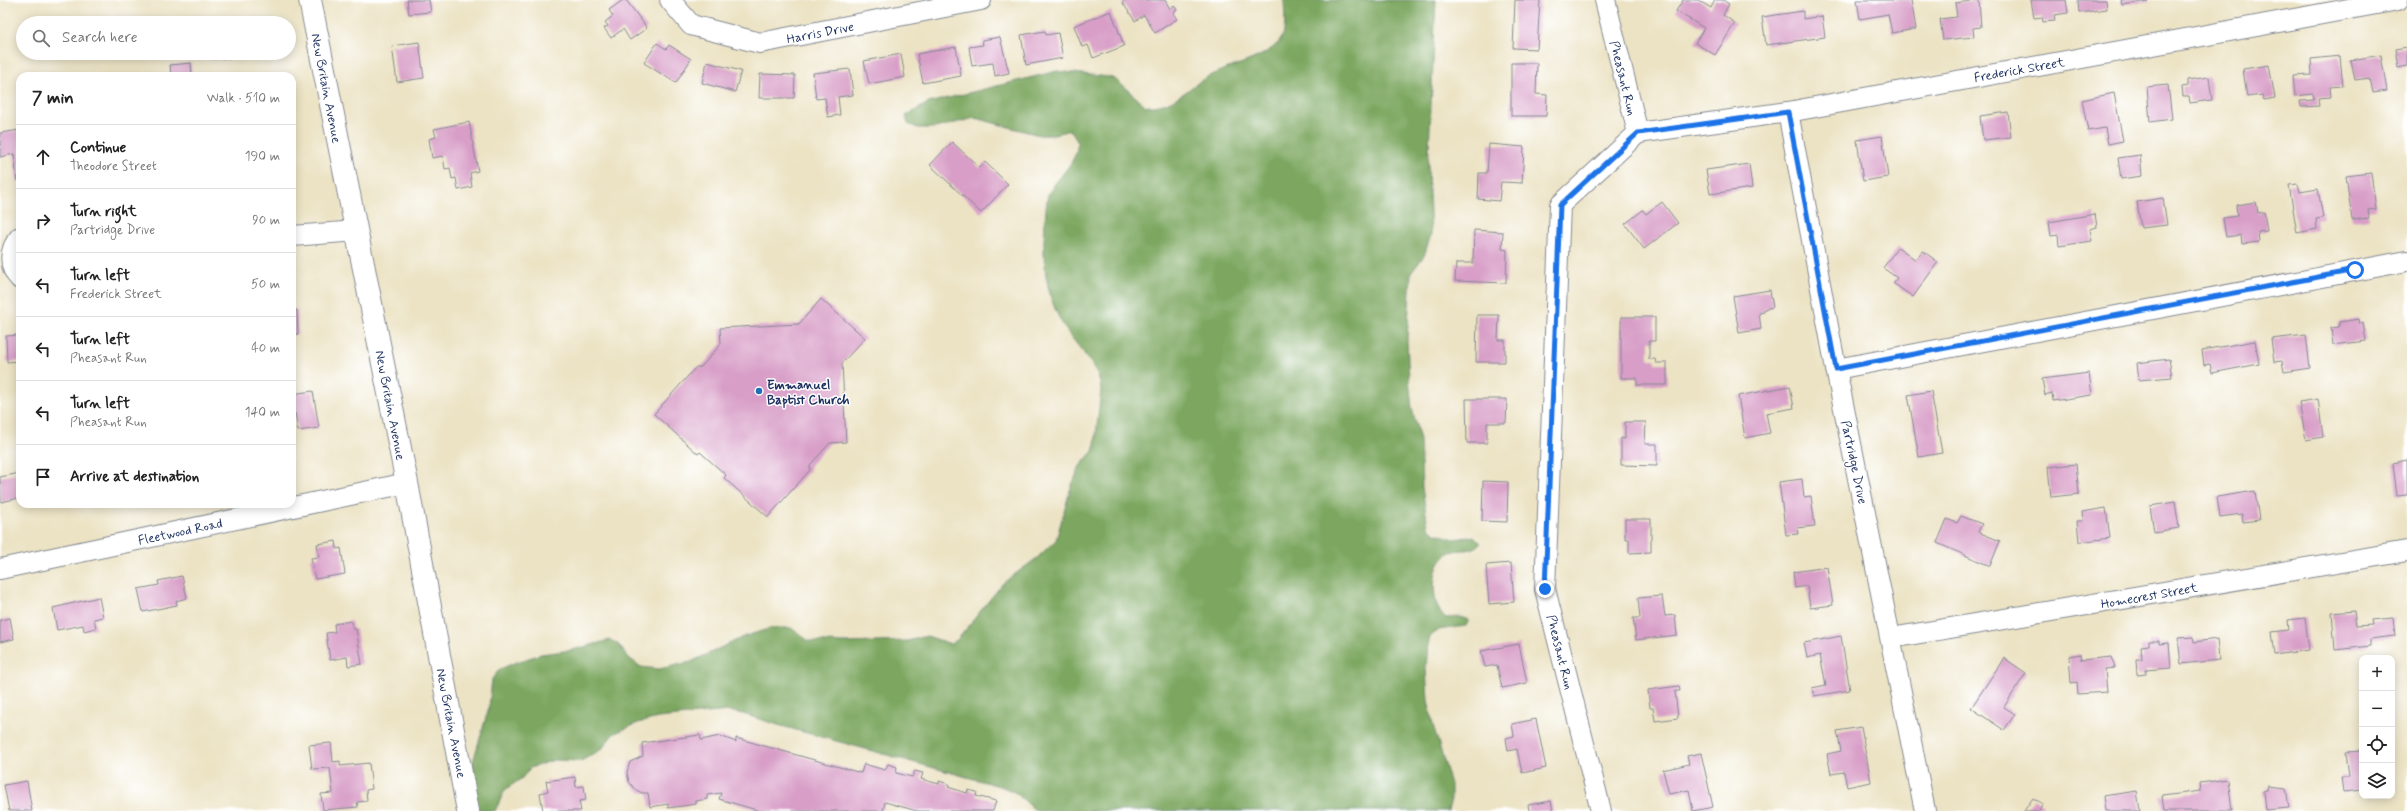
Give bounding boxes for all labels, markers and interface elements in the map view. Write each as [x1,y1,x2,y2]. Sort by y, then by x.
search box [16,16,296,60]
street label: Harris Drive [785,19,856,48]
icon: search [30,27,52,49]
text: Search here [62,28,138,48]
street label: New Britain Avenue [307,32,345,145]
street label: Pheasant Run [1605,39,1640,118]
street label: Frederick Street [1973,54,2066,87]
text: 7 min [32,87,74,109]
text: Walk · 510 m [207,90,280,107]
text: Continue [70,138,126,158]
icon: ahead [32,146,54,168]
text: 190 m [245,148,280,165]
text: Theodore Street [70,158,157,175]
text: Turn right [70,202,137,222]
icon: right [32,210,54,232]
text: 90 m [252,212,280,229]
text: Partridge Drive [70,222,155,239]
route start [2346,261,2364,279]
text: Turn left [70,266,130,286]
icon: left [32,274,54,296]
text: 50 m [251,276,280,293]
text: Frederick Street [70,286,162,303]
text: Turn left [70,330,130,350]
icon: left [32,338,54,360]
text: 40 m [251,340,280,357]
street label: New Britain Avenue [371,349,409,462]
text: Pheasant Run [70,350,147,367]
place label: Emmanuel Baptist Church [767,377,850,409]
marker: Emmanuel Baptist Church [754,386,764,396]
text: Turn left [70,394,130,414]
icon: left [32,402,54,424]
text: 140 m [245,404,280,421]
text: Pheasant Run [70,414,147,431]
street label: Partridge Drive [1835,419,1871,506]
icon: arrive [32,466,54,488]
text: Arrive at destination [70,467,199,487]
street label: Fleetwood Road [137,515,224,550]
route end [1536,580,1554,598]
street label: Homecrest Street [2100,580,2199,613]
street label: Pheasant Run [1542,613,1577,692]
map controls [2359,655,2395,799]
button: + [2359,655,2395,691]
street label: New Britain Avenue [432,667,470,780]
button: − [2359,691,2395,727]
button: locate [2359,727,2395,763]
button: layers [2359,763,2395,799]

